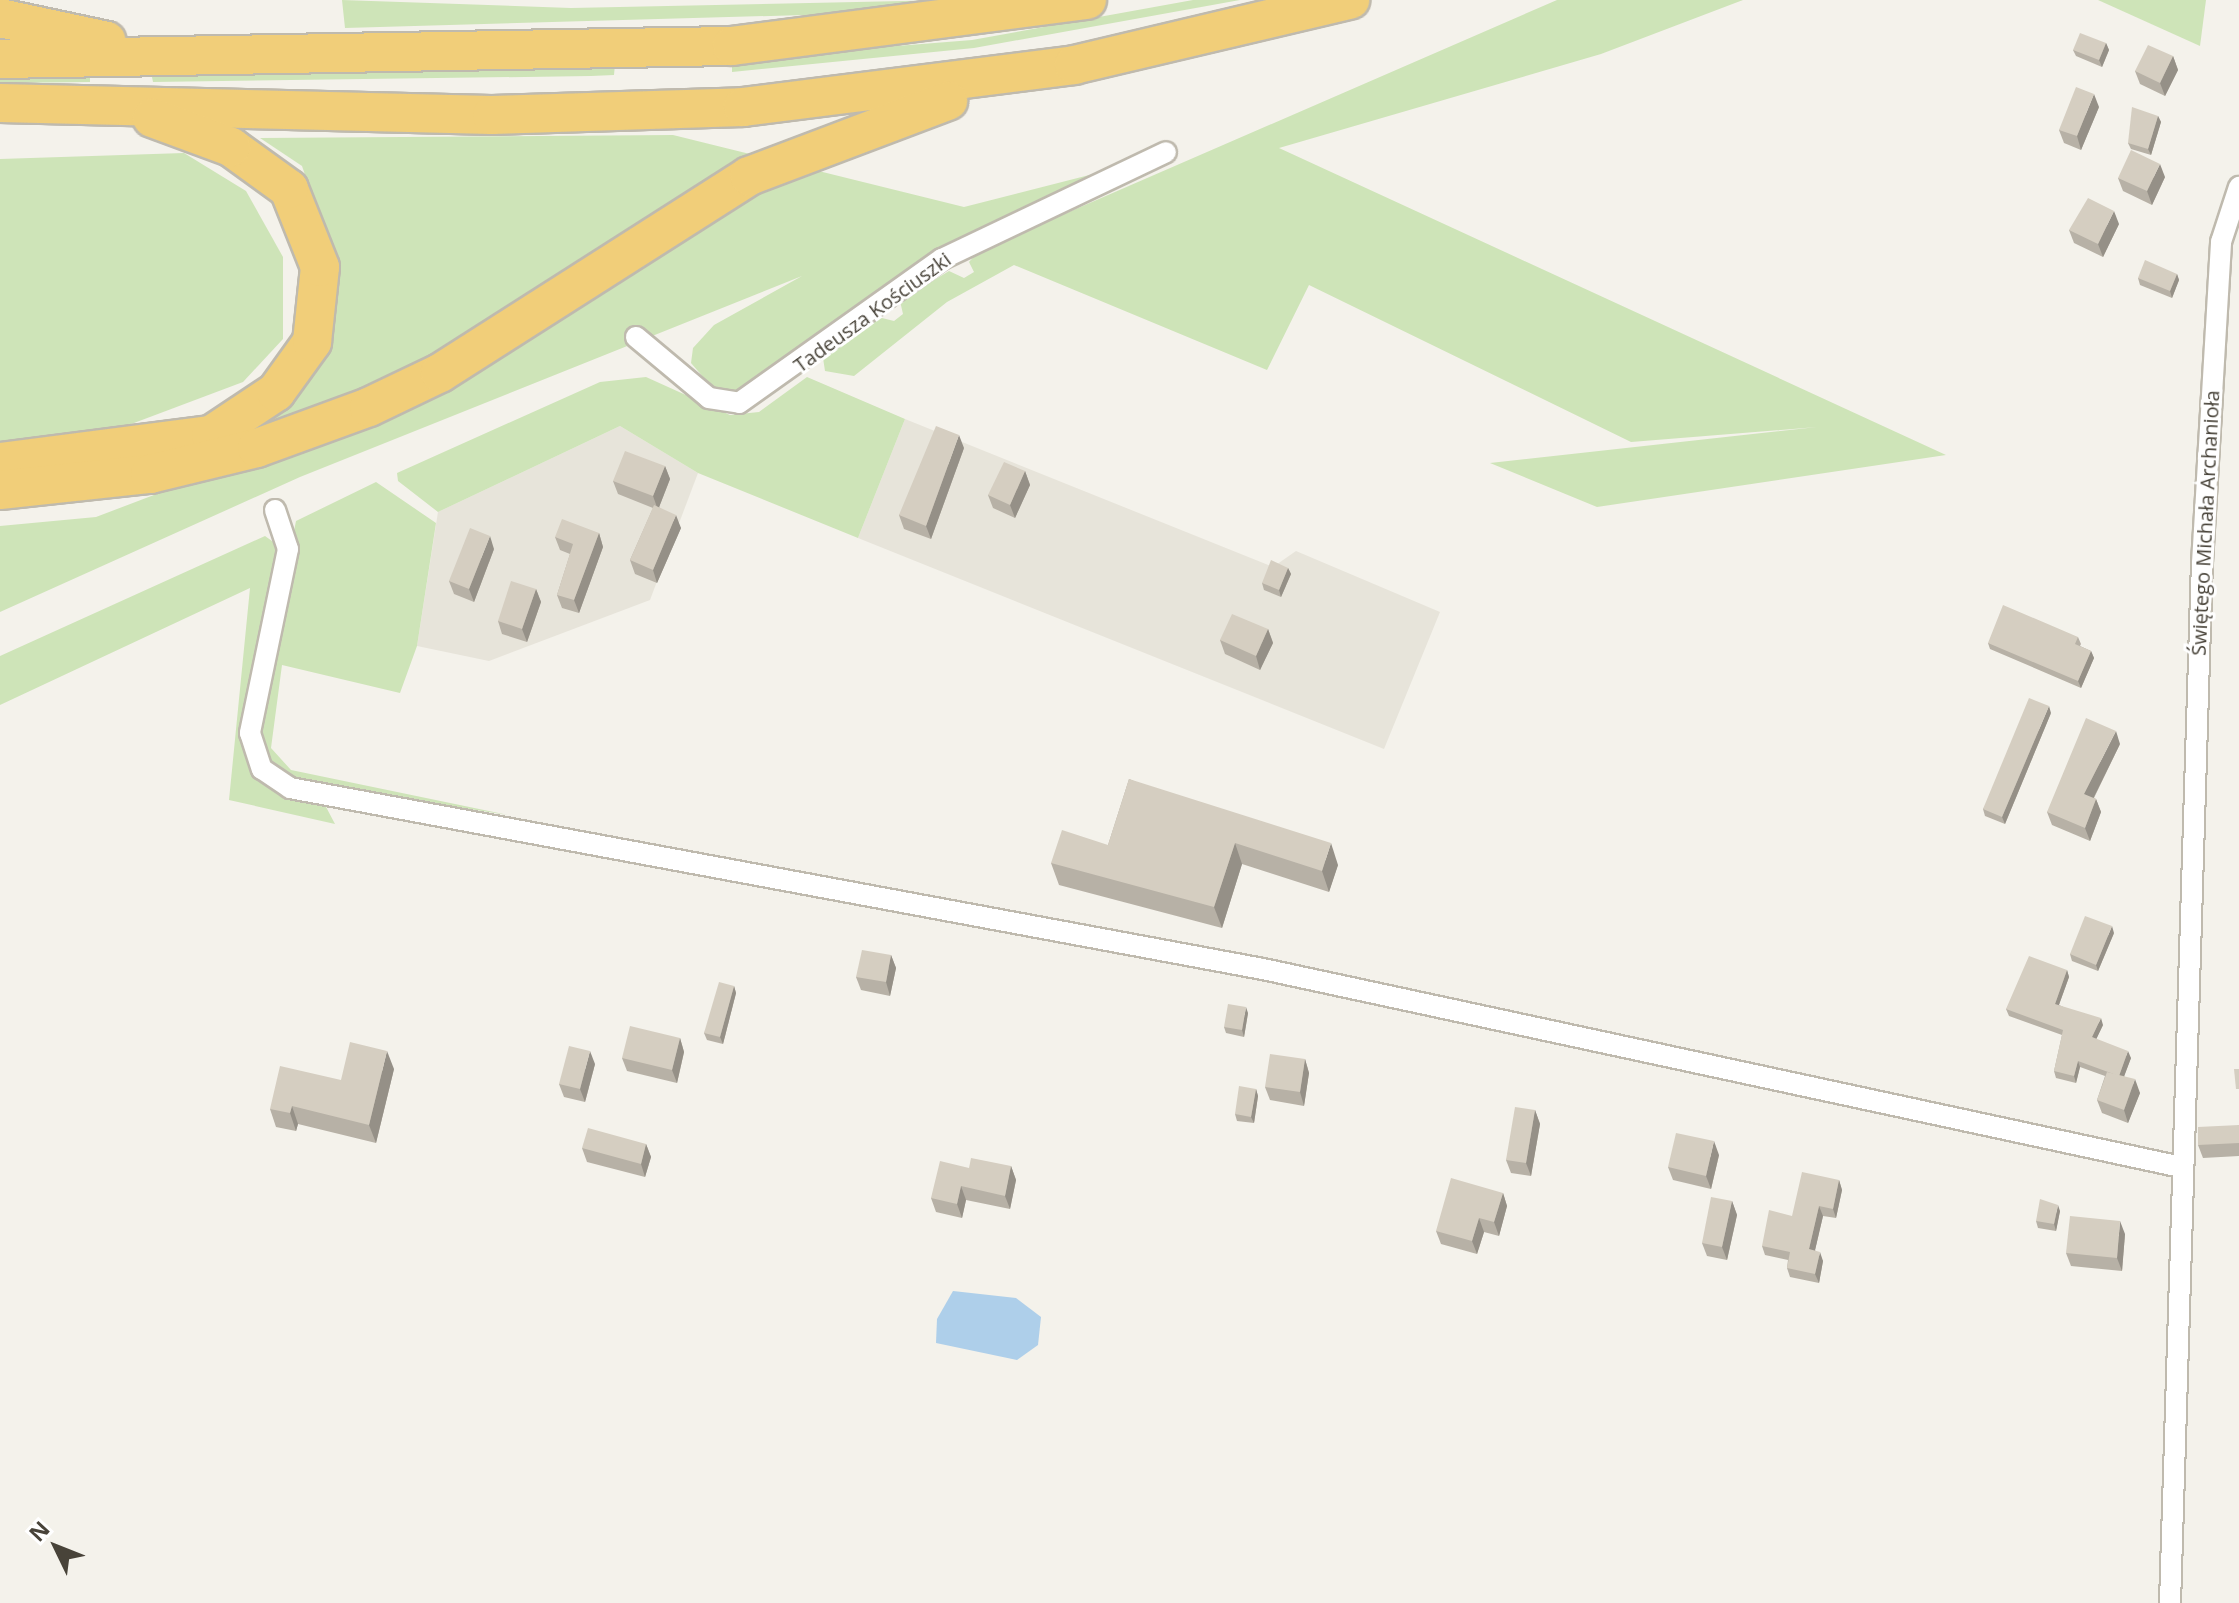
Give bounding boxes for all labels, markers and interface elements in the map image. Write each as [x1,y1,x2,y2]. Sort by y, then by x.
street label: Tadeusza Kościuszki [789,247,955,377]
street label: Świętego Michała Archanioła [2186,390,2224,656]
north arrow [16,1507,96,1587]
text: N [21,1514,56,1547]

